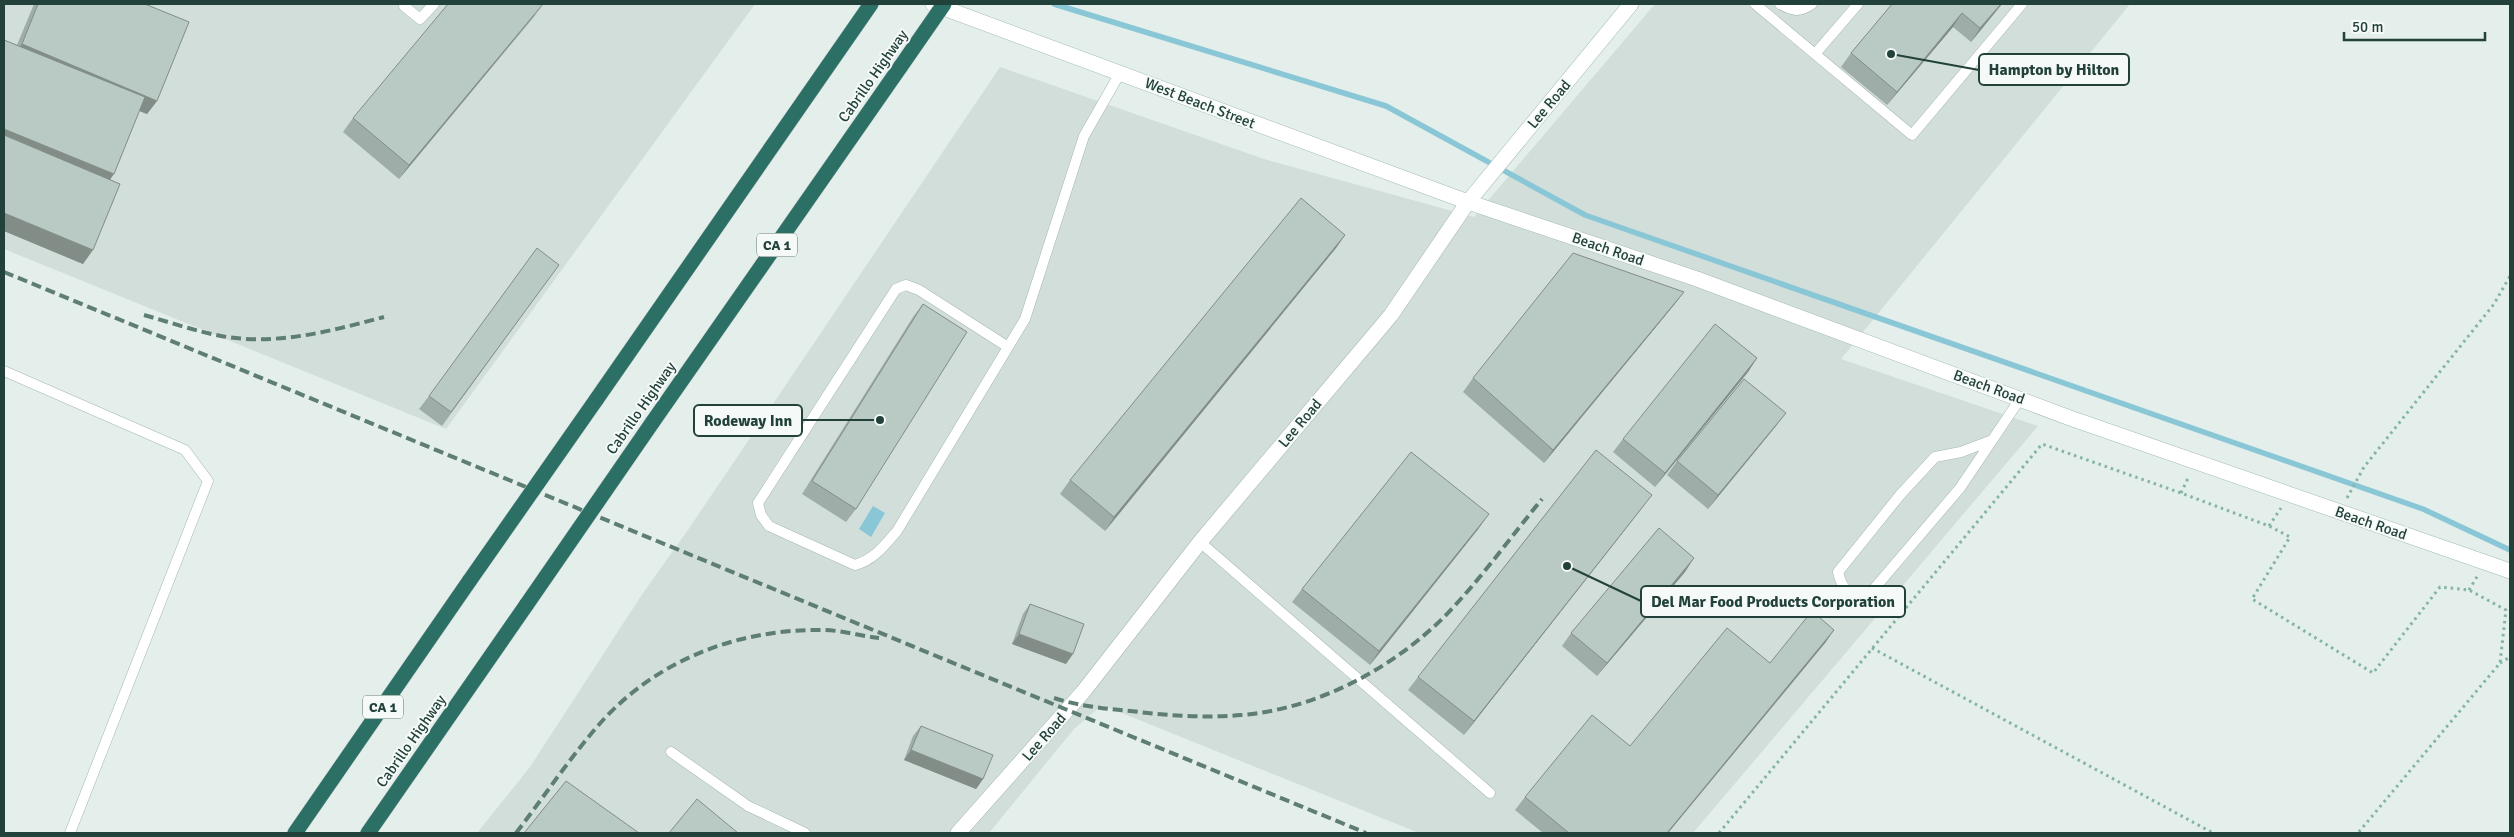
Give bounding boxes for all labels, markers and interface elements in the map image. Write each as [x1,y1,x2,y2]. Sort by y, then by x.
scale bar [2344,10,2485,42]
text: 50 m [2352,18,2383,36]
street label: Cabrillo Highway [834,26,912,126]
callout: Hampton by Hilton [1979,54,2129,85]
text: Hampton by Hilton [1989,60,2120,80]
street label: West Beach Street [1142,74,1258,132]
street label: Lee Road [1524,76,1575,132]
street label: Beach Road [1570,228,1646,270]
road number: CA 1 [757,234,797,256]
street label: Cabrillo Highway [602,358,680,458]
street label: Beach Road [1951,366,2027,408]
street label: Lee Road [1275,395,1326,451]
callout: Rodeway Inn [694,405,802,436]
text: Rodeway Inn [704,411,792,431]
street label: Beach Road [2333,502,2409,544]
callout: Del Mar Food Products Corporation [1641,586,1905,617]
text: Del Mar Food Products Corporation [1651,592,1895,612]
street label: Cabrillo Highway [372,691,450,791]
road number: CA 1 [363,696,403,719]
street label: Lee Road [1018,709,1070,765]

